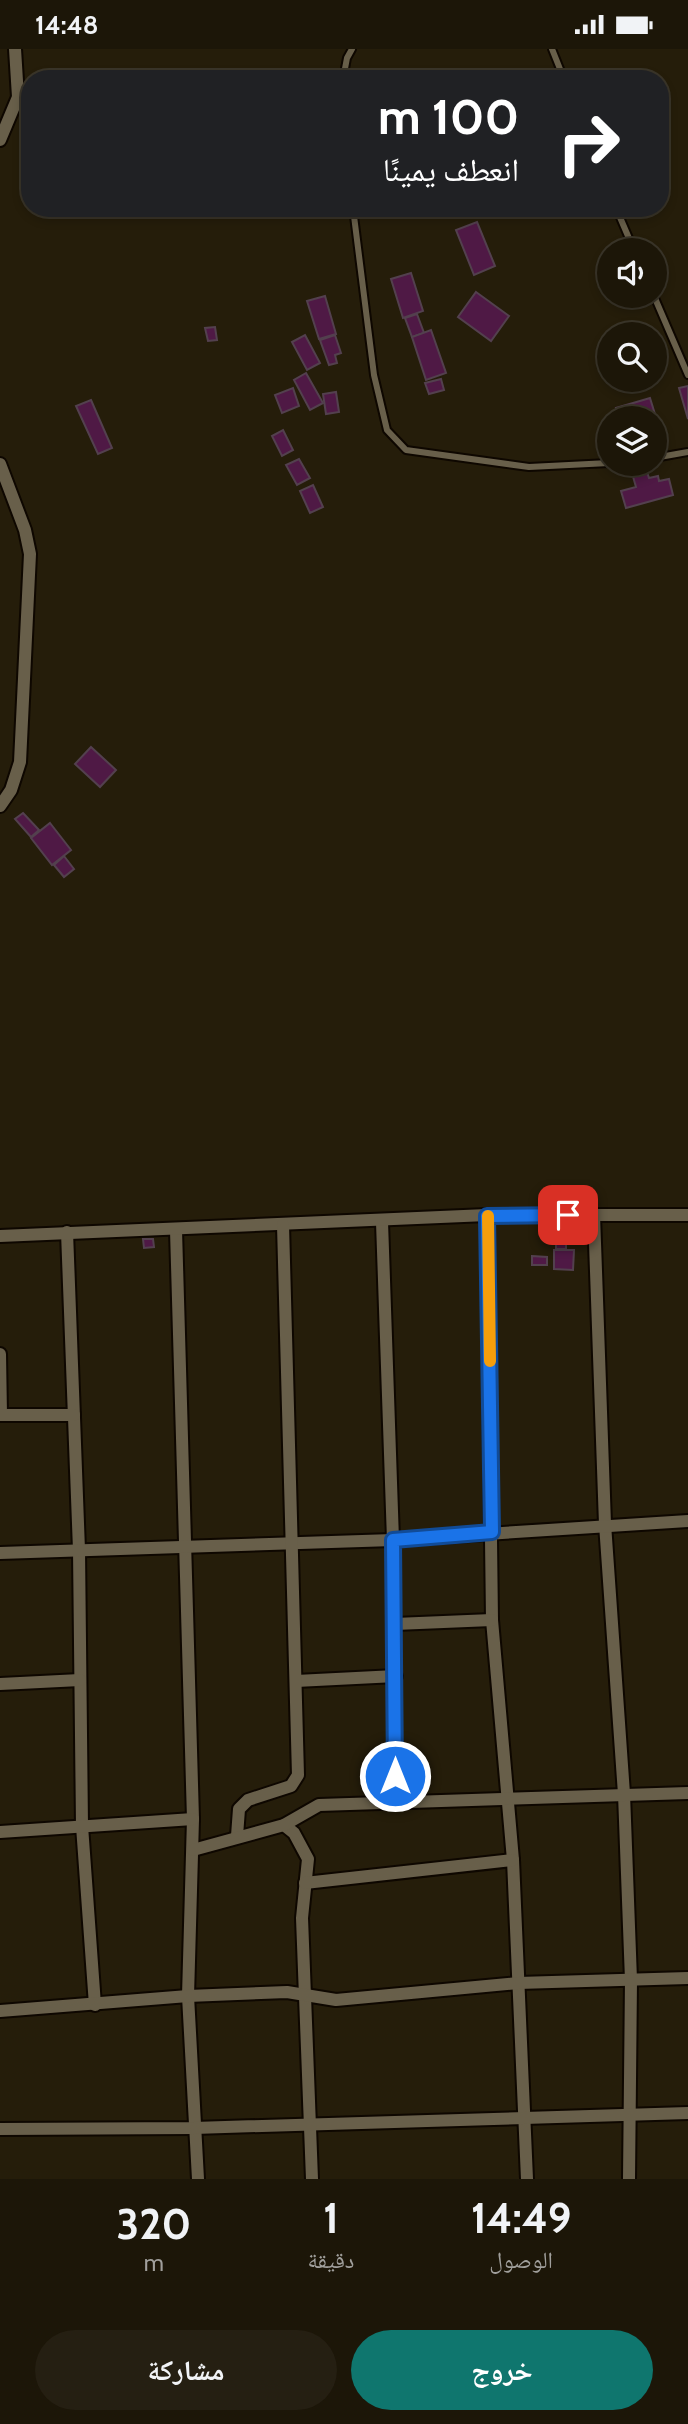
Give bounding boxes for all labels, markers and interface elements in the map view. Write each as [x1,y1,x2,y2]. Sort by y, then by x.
text: 14:48 [35,9,98,41]
text: 100 m [378,87,519,146]
icon: right [543,98,634,189]
text: انعطف يمينًا [383,150,519,189]
map controls [597,238,667,476]
button: sound [597,238,667,308]
button: search [597,322,667,392]
button: layers [597,406,667,476]
pin [538,1185,598,1245]
icon: arrive [549,1196,587,1234]
position arrow [358,1739,432,1813]
text: 1 [323,2192,339,2244]
text: 14:49 [471,2192,571,2244]
text: 320 [117,2198,191,2250]
text: دقيقة [308,2246,354,2274]
text: الوصول [489,2246,553,2274]
text: m [144,2249,164,2277]
button: مشاركة [35,2330,337,2410]
button: خروج [351,2330,653,2410]

